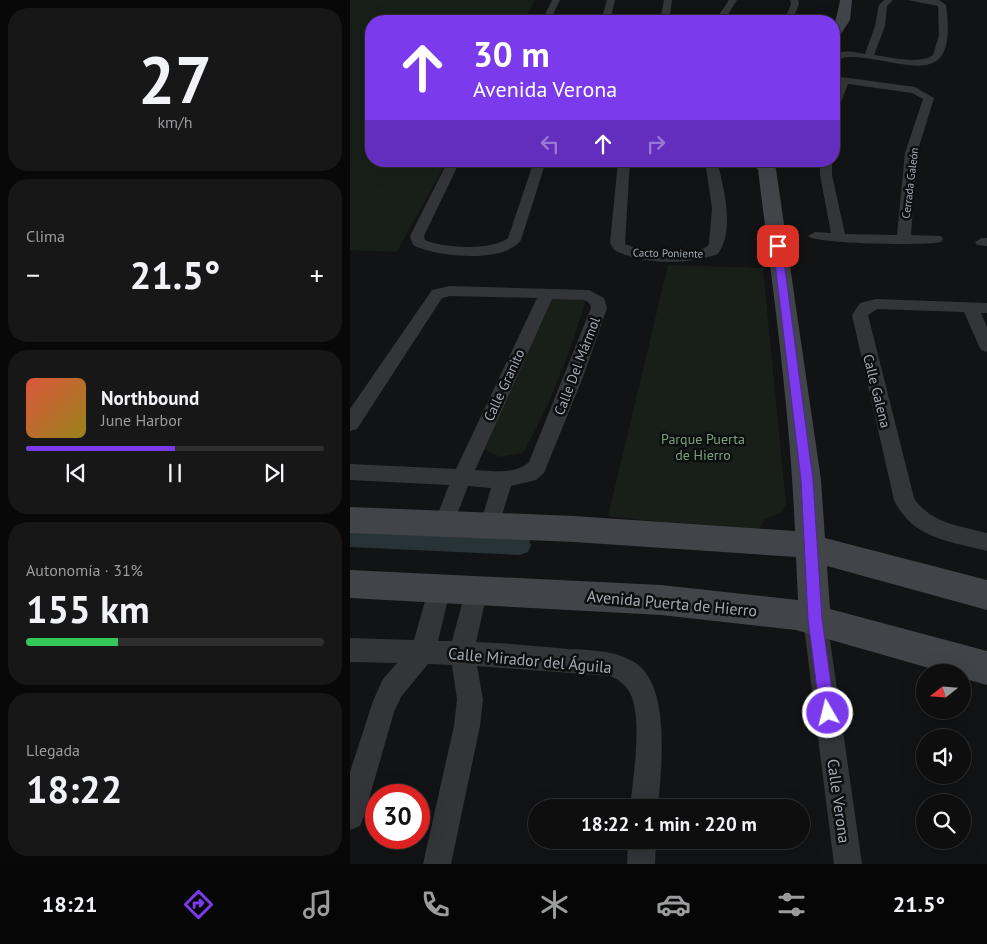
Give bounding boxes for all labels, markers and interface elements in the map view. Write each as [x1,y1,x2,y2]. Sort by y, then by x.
text: 30 m [473,31,550,77]
icon: ahead [390,35,455,100]
text: 27 [138,37,212,121]
text: Avenida Verona [473,75,617,103]
text: km/h [157,112,193,132]
icon: left [536,130,564,158]
icon: ahead [589,130,617,158]
icon: right [642,130,670,158]
street label: Cerrada Galeón [899,147,921,219]
pin [757,225,799,267]
text: Clima [26,226,65,246]
icon: arrive [764,232,792,260]
street label: Cacto Poniente [633,245,704,261]
text: 21.5° [130,250,220,299]
text: − [26,256,40,293]
text: + [310,256,324,293]
street label: Calle Del Mármol [550,314,604,418]
street label: Calle Granito [479,346,529,424]
street label: Calle Galena [859,352,895,430]
text: Northbound [101,386,199,410]
text: June Harbor [101,410,182,430]
park label: Parque Puerta de Hierro [661,430,745,464]
icon: previous [62,459,90,487]
icon: pause [161,459,189,487]
icon: next [260,459,288,487]
text: Autonomía · 31% [26,560,143,580]
text: 155 km [26,584,150,633]
street label: Avenida Puerta de Hierro [586,586,758,620]
street label: Calle Mirador del Águila [447,643,613,677]
north arrow [916,664,971,719]
map controls [916,664,971,849]
position arrow [801,686,853,738]
button: sound [916,729,971,784]
text: Llegada [26,740,80,760]
street label: Calle Verona [823,757,855,845]
text: 18:22 [26,764,122,813]
speed limit sign: 30 [365,784,430,849]
button: search [916,794,971,849]
text: 18:22 · 1 min · 220 m [581,812,757,836]
icon: directions [181,887,216,922]
icon: music [300,887,335,922]
icon: phone [418,887,453,922]
icon: climate [537,887,572,922]
icon: car [656,887,691,922]
icon: filters [774,887,809,922]
text: 18:21 [42,890,98,918]
text: 21.5° [893,890,945,918]

